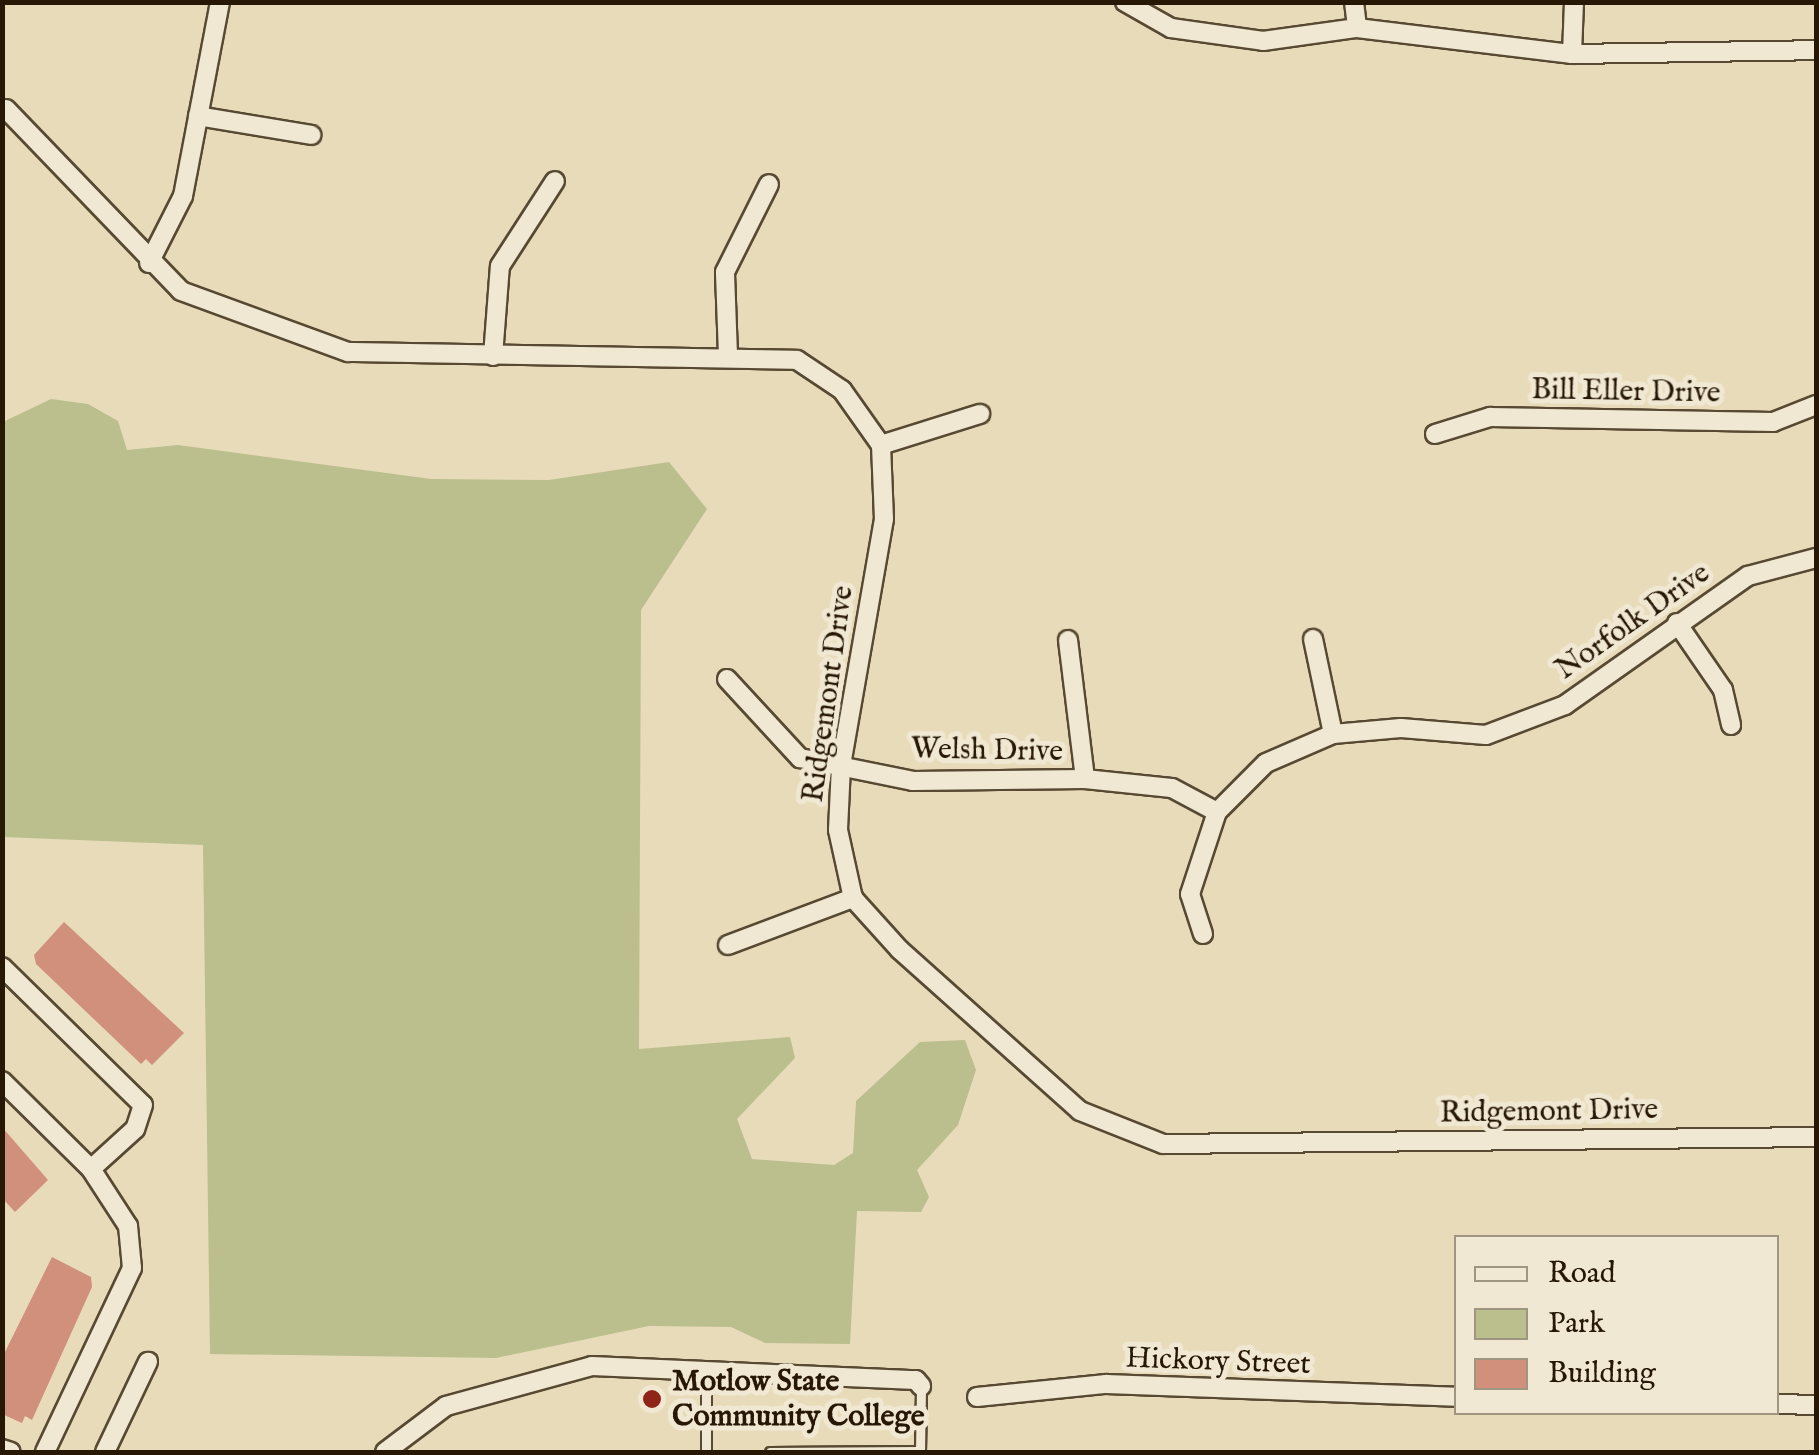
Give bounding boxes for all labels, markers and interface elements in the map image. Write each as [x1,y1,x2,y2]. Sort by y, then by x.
street label: Bill Eller Drive [1531,372,1721,412]
street label: Norfolk Drive [1549,556,1717,688]
street label: Ridgemont Drive [796,583,862,805]
street label: Welsh Drive [911,732,1063,770]
street label: Ridgemont Drive [1440,1092,1658,1132]
legend [1454,1235,1779,1415]
text: Road [1548,1255,1616,1293]
text: Park [1548,1305,1605,1343]
street label: Hickory Street [1125,1341,1311,1383]
text: Building [1548,1355,1656,1393]
place label: Motlow State Community College [672,1364,924,1434]
marker: Motlow State Community College [641,1388,663,1410]

